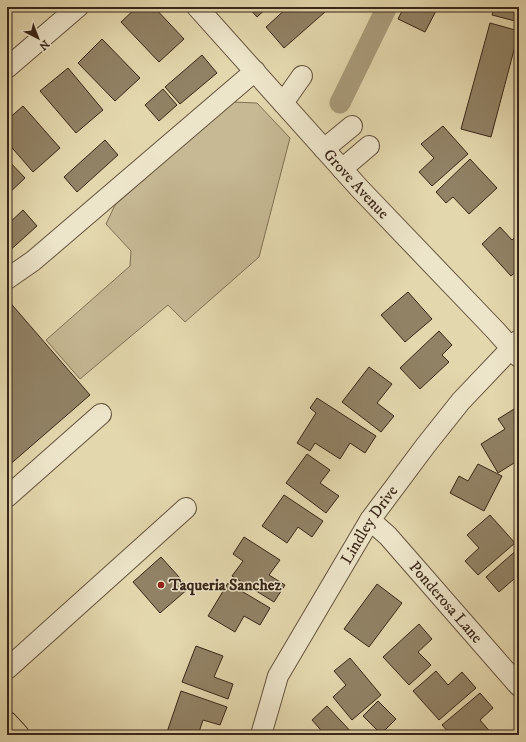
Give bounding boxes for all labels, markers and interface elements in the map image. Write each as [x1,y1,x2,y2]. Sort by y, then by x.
north arrow [18,18,58,58]
text: N [36,36,52,53]
street label: Grove Avenue [319,145,394,223]
street label: Lindley Drive [336,481,402,568]
street label: Ponderosa Lane [405,557,487,648]
place label: Taqueria Sanchez [168,575,281,596]
marker: Taqueria Sanchez [156,580,166,590]

